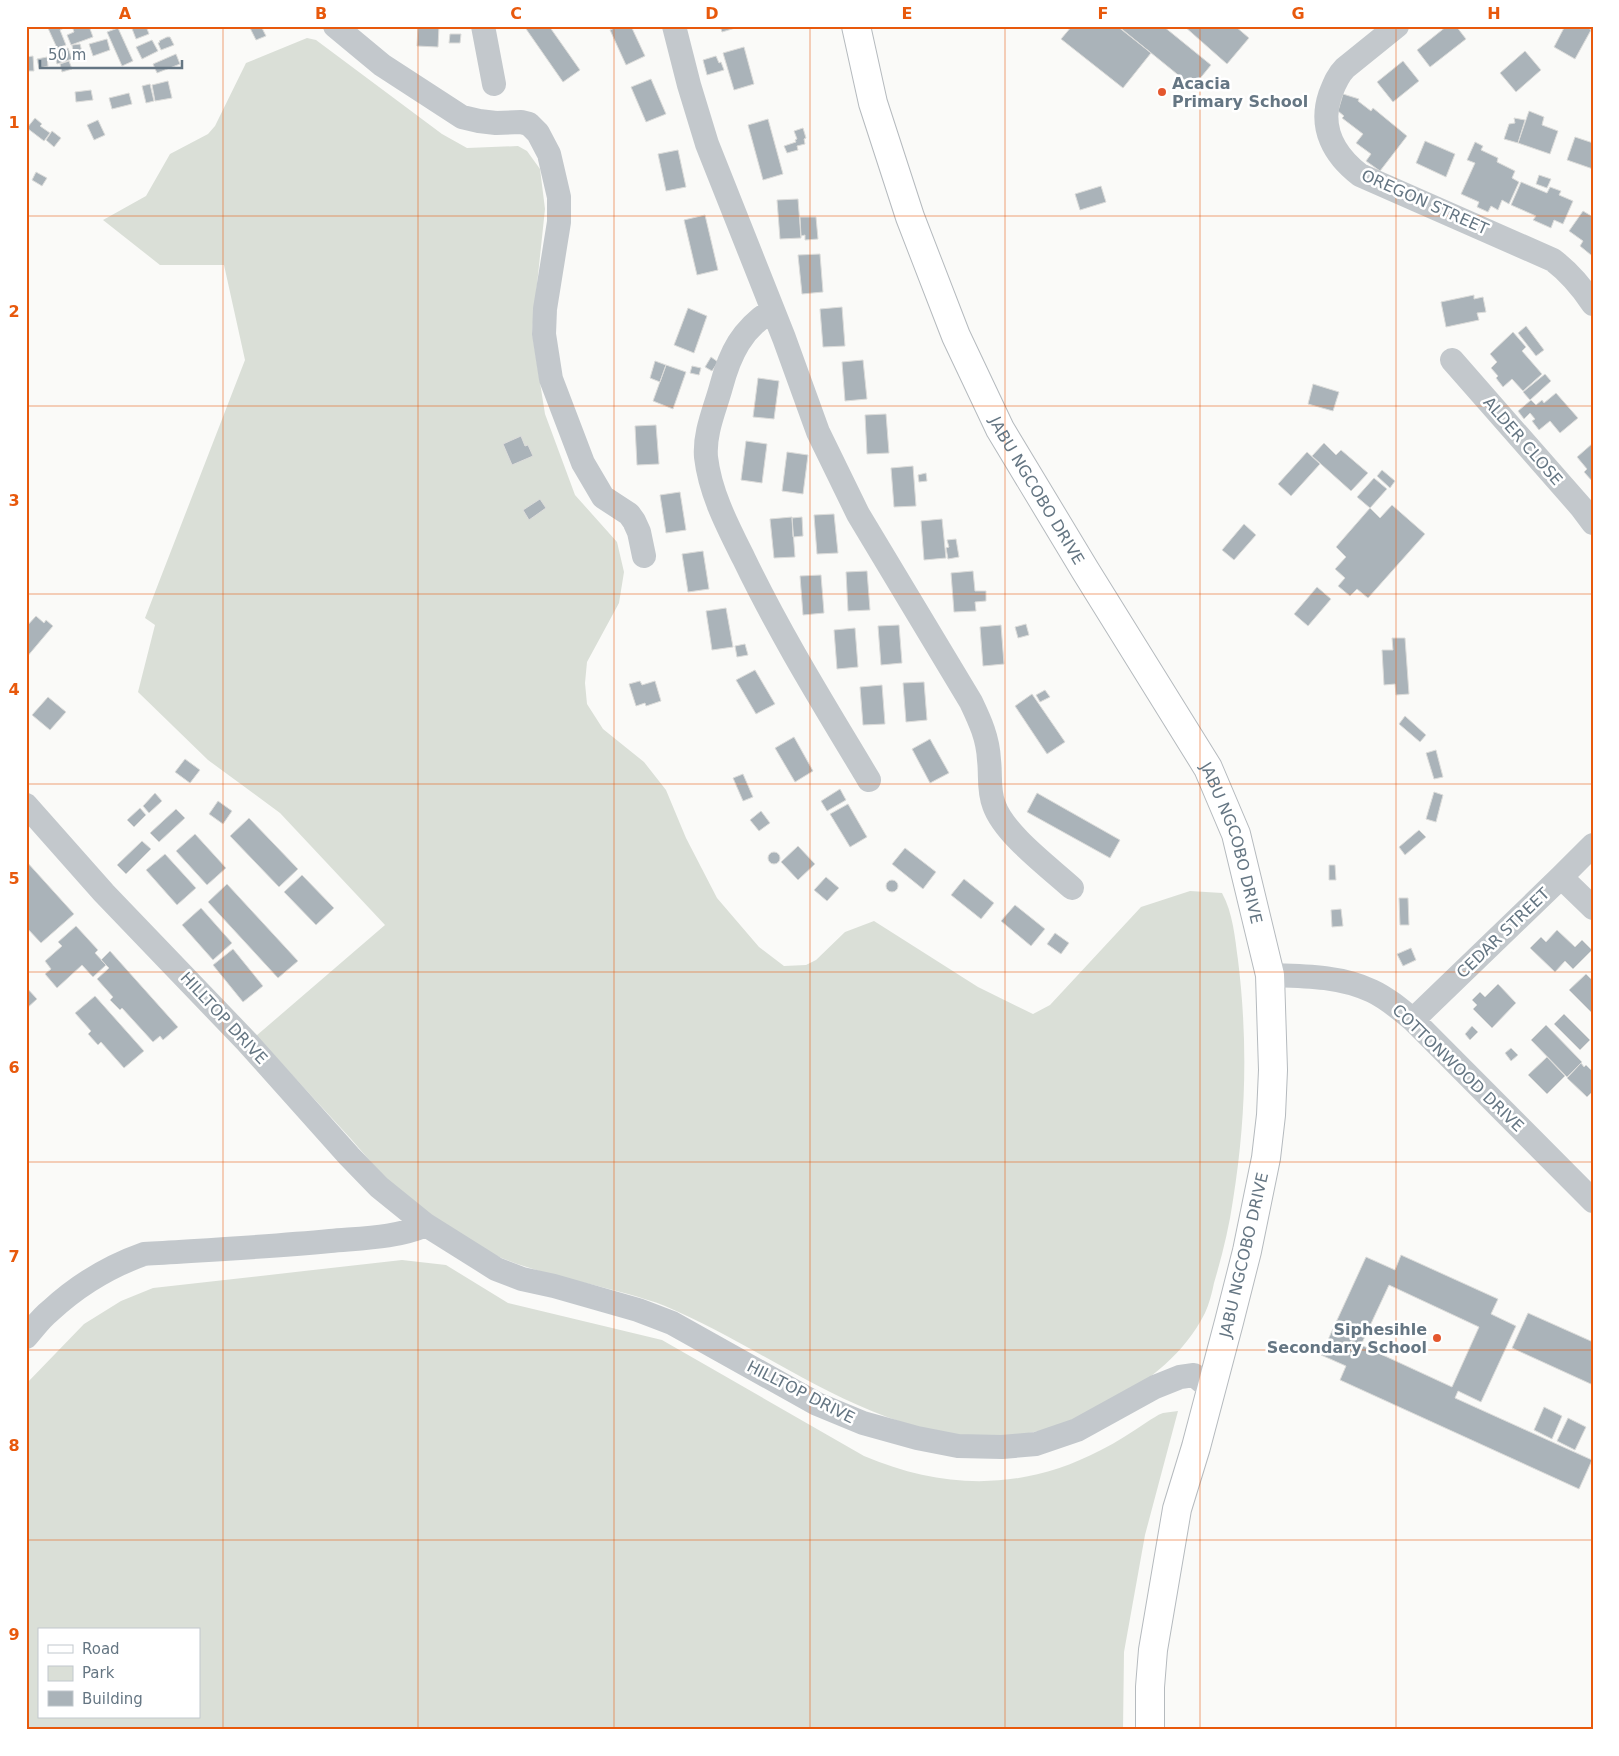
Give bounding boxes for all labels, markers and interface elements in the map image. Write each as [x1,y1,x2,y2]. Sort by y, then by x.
text: A [119,4,132,23]
text: B [315,4,327,23]
text: C [510,4,522,23]
text: D [705,4,719,23]
text: E [902,4,912,23]
text: F [1098,4,1108,23]
text: G [1291,4,1305,23]
text: H [1487,4,1501,23]
scale bar [40,38,182,70]
text: 50 m [48,46,86,64]
place label: Acacia Primary School [1172,74,1308,111]
marker: Acacia Primary School [1156,86,1168,98]
text: 1 [8,113,20,132]
street label: OREGON STREET [1359,165,1492,239]
text: 2 [8,302,20,321]
street label: ALDER CLOSE [1479,393,1567,489]
street label: JABU NGCOBO DRIVE [986,413,1089,568]
text: 3 [8,491,20,510]
text: 4 [8,680,20,699]
street label: JABU NGCOBO DRIVE [1197,758,1267,926]
text: 5 [8,869,20,888]
street label: CEDAR STREET [1453,884,1553,982]
street label: HILLTOP DRIVE [177,968,271,1068]
street label: COTTONWOOD DRIVE [1388,1000,1528,1136]
text: 6 [8,1058,20,1077]
street label: JABU NGCOBO DRIVE [1216,1171,1272,1340]
text: 7 [8,1247,20,1266]
place label: Siphesihle Secondary School [1267,1320,1427,1357]
marker: Siphesihle Secondary School [1431,1332,1443,1344]
street label: HILLTOP DRIVE [744,1357,858,1427]
text: 8 [8,1436,20,1455]
text: 9 [8,1625,20,1644]
legend [38,1628,200,1718]
text: Road [82,1640,120,1658]
text: Park [82,1664,115,1682]
text: Building [82,1690,143,1708]

